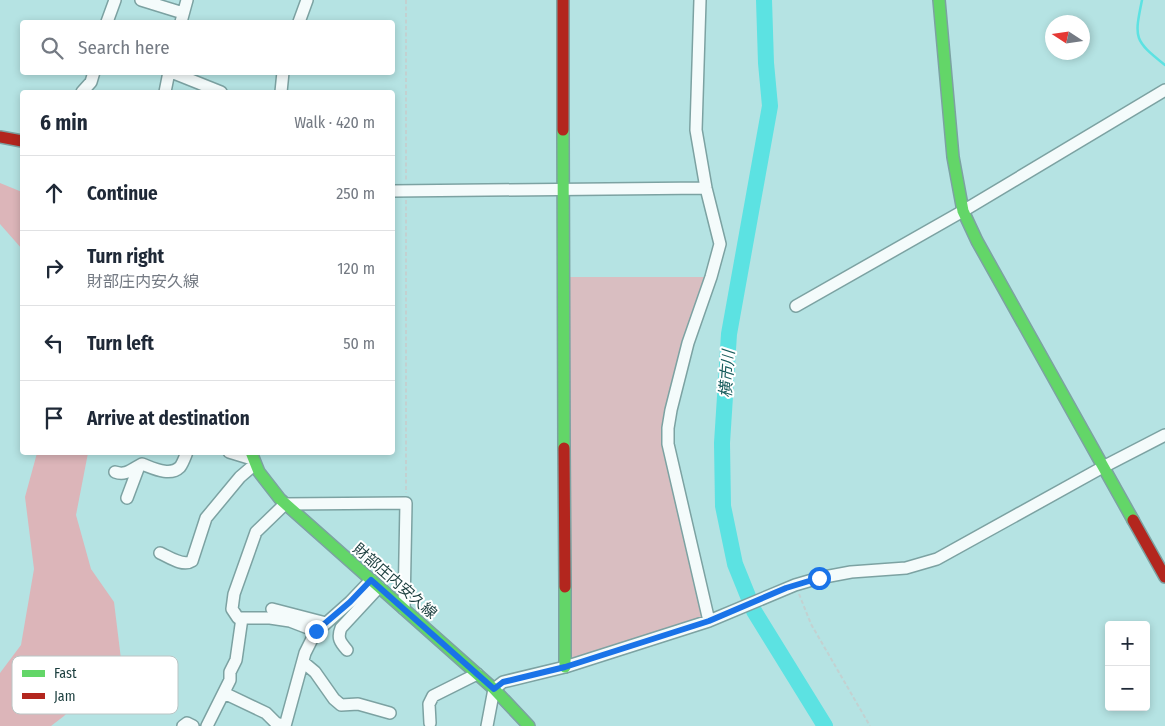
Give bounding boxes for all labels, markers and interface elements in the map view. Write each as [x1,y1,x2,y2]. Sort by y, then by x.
north arrow [1045,15,1090,60]
search box [20,20,395,75]
icon: search [38,34,66,62]
text: Search here [78,36,170,59]
text: 6 min [40,110,88,136]
text: Walk · 420 m [294,113,375,132]
icon: ahead [40,179,68,207]
text: Continue [87,182,158,205]
text: 250 m [336,184,375,203]
text: Turn right [87,245,164,268]
icon: right [40,254,68,282]
text: 120 m [337,259,375,278]
text: 財部庄内安久線 [87,272,199,291]
icon: left [40,329,68,357]
text: Turn left [87,332,154,355]
text: 50 m [343,334,375,353]
water label: 横市川 [716,347,738,399]
icon: arrive [40,404,68,432]
text: Arrive at destination [87,407,250,430]
street label: 財部庄内安久線 [349,540,441,622]
route start [808,567,831,590]
route end [305,620,328,643]
map controls [1105,621,1150,711]
button: + [1105,621,1150,666]
legend [12,656,178,714]
text: Fast [54,665,77,682]
button: − [1105,666,1150,711]
text: Jam [54,688,75,705]

